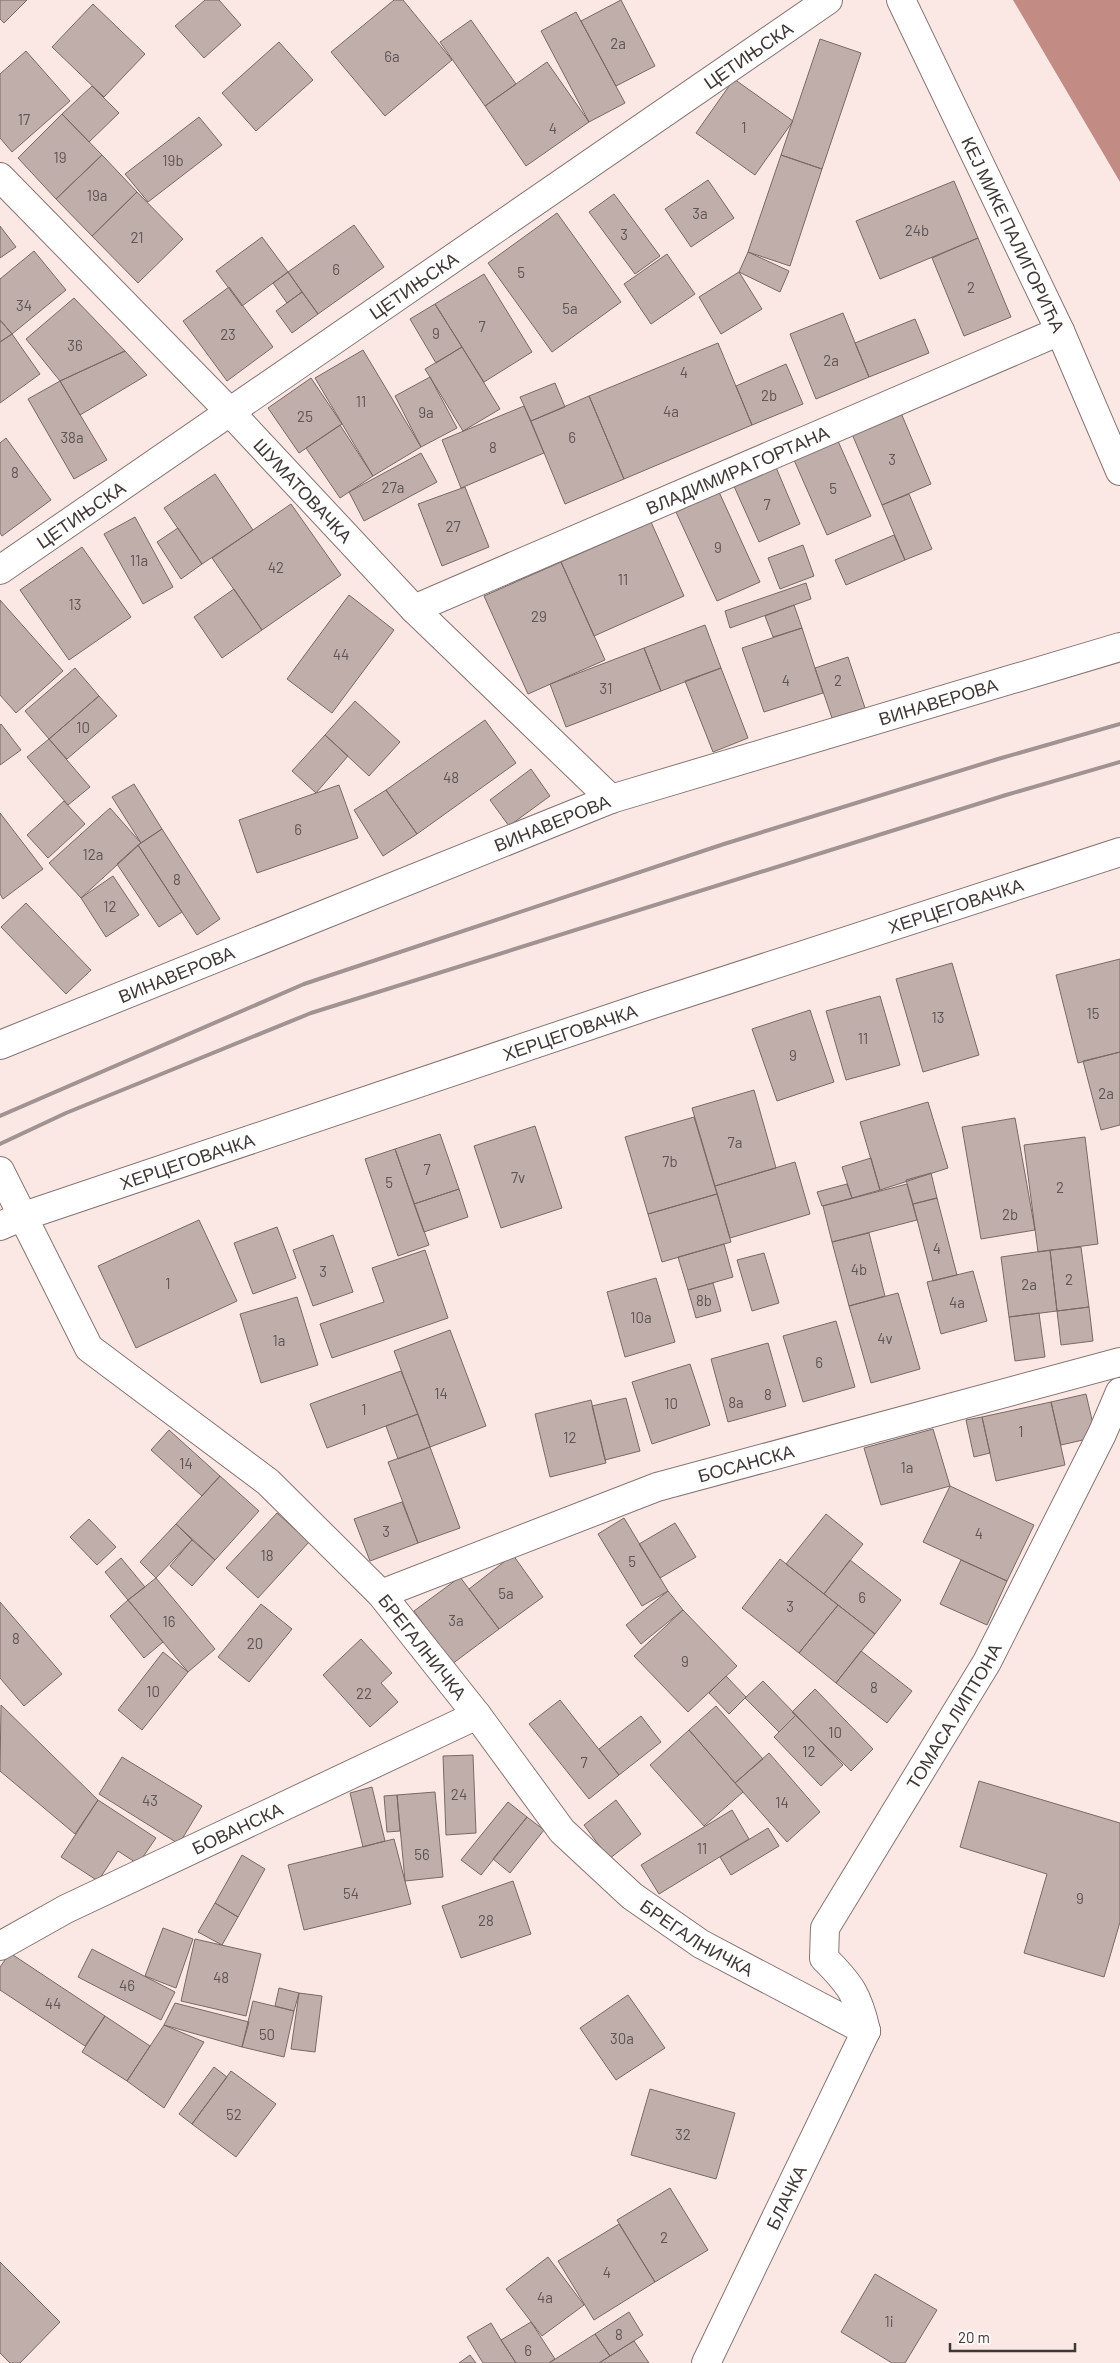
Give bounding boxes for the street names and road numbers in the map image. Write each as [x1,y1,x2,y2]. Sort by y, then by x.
street label: ЦЕТИЊСКА [699,17,797,93]
street label: КЕЈ МИКЕ ПАЛИГОРИЋА [957,133,1070,336]
street label: ЦЕТИЊСКА [365,247,462,324]
street label: ВЛАДИМИРА ГОРТАНА [642,421,832,519]
street label: ШУМАТОВАЧКА [249,434,357,547]
street label: ЦЕТИЊСКА [32,476,129,553]
street label: ВИНАВЕРОВА [876,673,1000,729]
street label: ВИНАВЕРОВА [491,790,613,856]
street label: ХЕРЦЕГОВАЧКА [885,873,1026,938]
street label: ВИНАВЕРОВА [115,941,237,1007]
street label: ХЕРЦЕГОВАЧКА [500,999,640,1065]
street label: ХЕРЦЕГОВАЧКА [117,1128,257,1194]
street label: БОСАНСКА [695,1440,796,1487]
street label: БРЕГАЛНИЧКА [374,1589,471,1704]
street label: ТОМАСА ЛИПТОНА [901,1640,1006,1793]
street label: БОВАНСКА [188,1797,286,1859]
street label: БРЕГАЛНИЧКА [636,1894,757,1981]
street label: БЛАЧКА [761,2162,811,2233]

